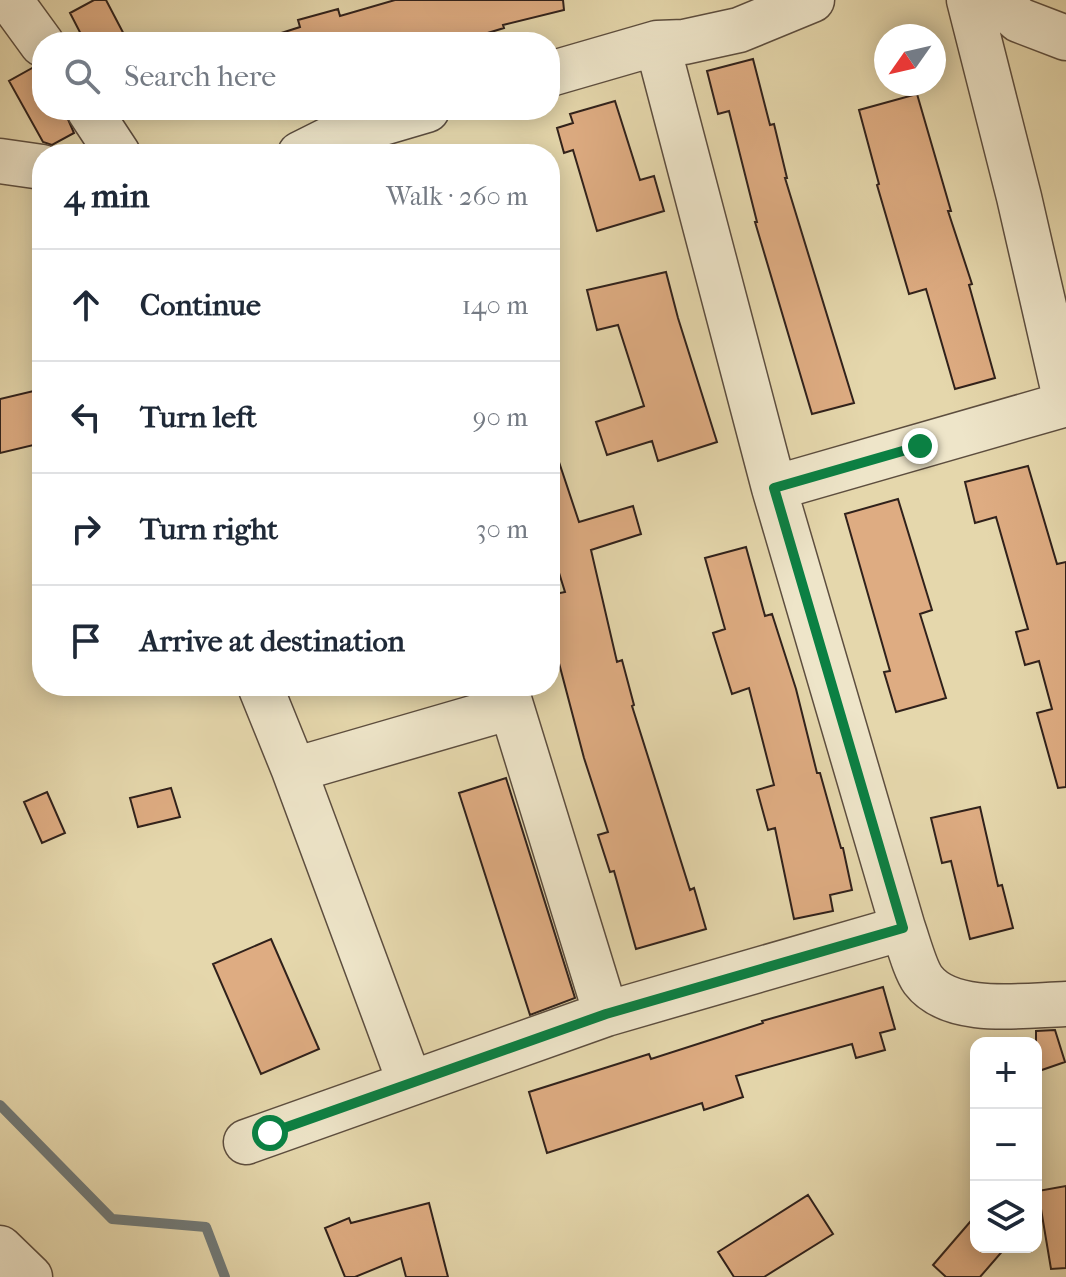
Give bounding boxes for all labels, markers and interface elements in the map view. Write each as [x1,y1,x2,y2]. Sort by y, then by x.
north arrow [874,24,946,96]
search box [32,32,560,120]
icon: search [60,54,104,98]
text: Search here [124,59,276,94]
text: 4 min [64,176,149,216]
text: Walk · 260 m [386,181,528,212]
icon: ahead [64,283,108,327]
text: Continue [140,288,261,323]
text: 140 m [462,290,528,321]
icon: left [64,395,108,439]
text: Turn left [140,400,257,435]
text: 90 m [473,402,528,433]
route end [902,428,938,464]
icon: right [64,507,108,551]
text: Turn right [140,512,278,547]
text: 30 m [476,514,528,545]
icon: arrive [64,619,108,663]
text: Arrive at destination [140,624,405,659]
map controls [970,1037,1042,1253]
button: + [970,1037,1042,1109]
button: − [970,1109,1042,1181]
route start [252,1115,288,1151]
button: layers [970,1181,1042,1253]

